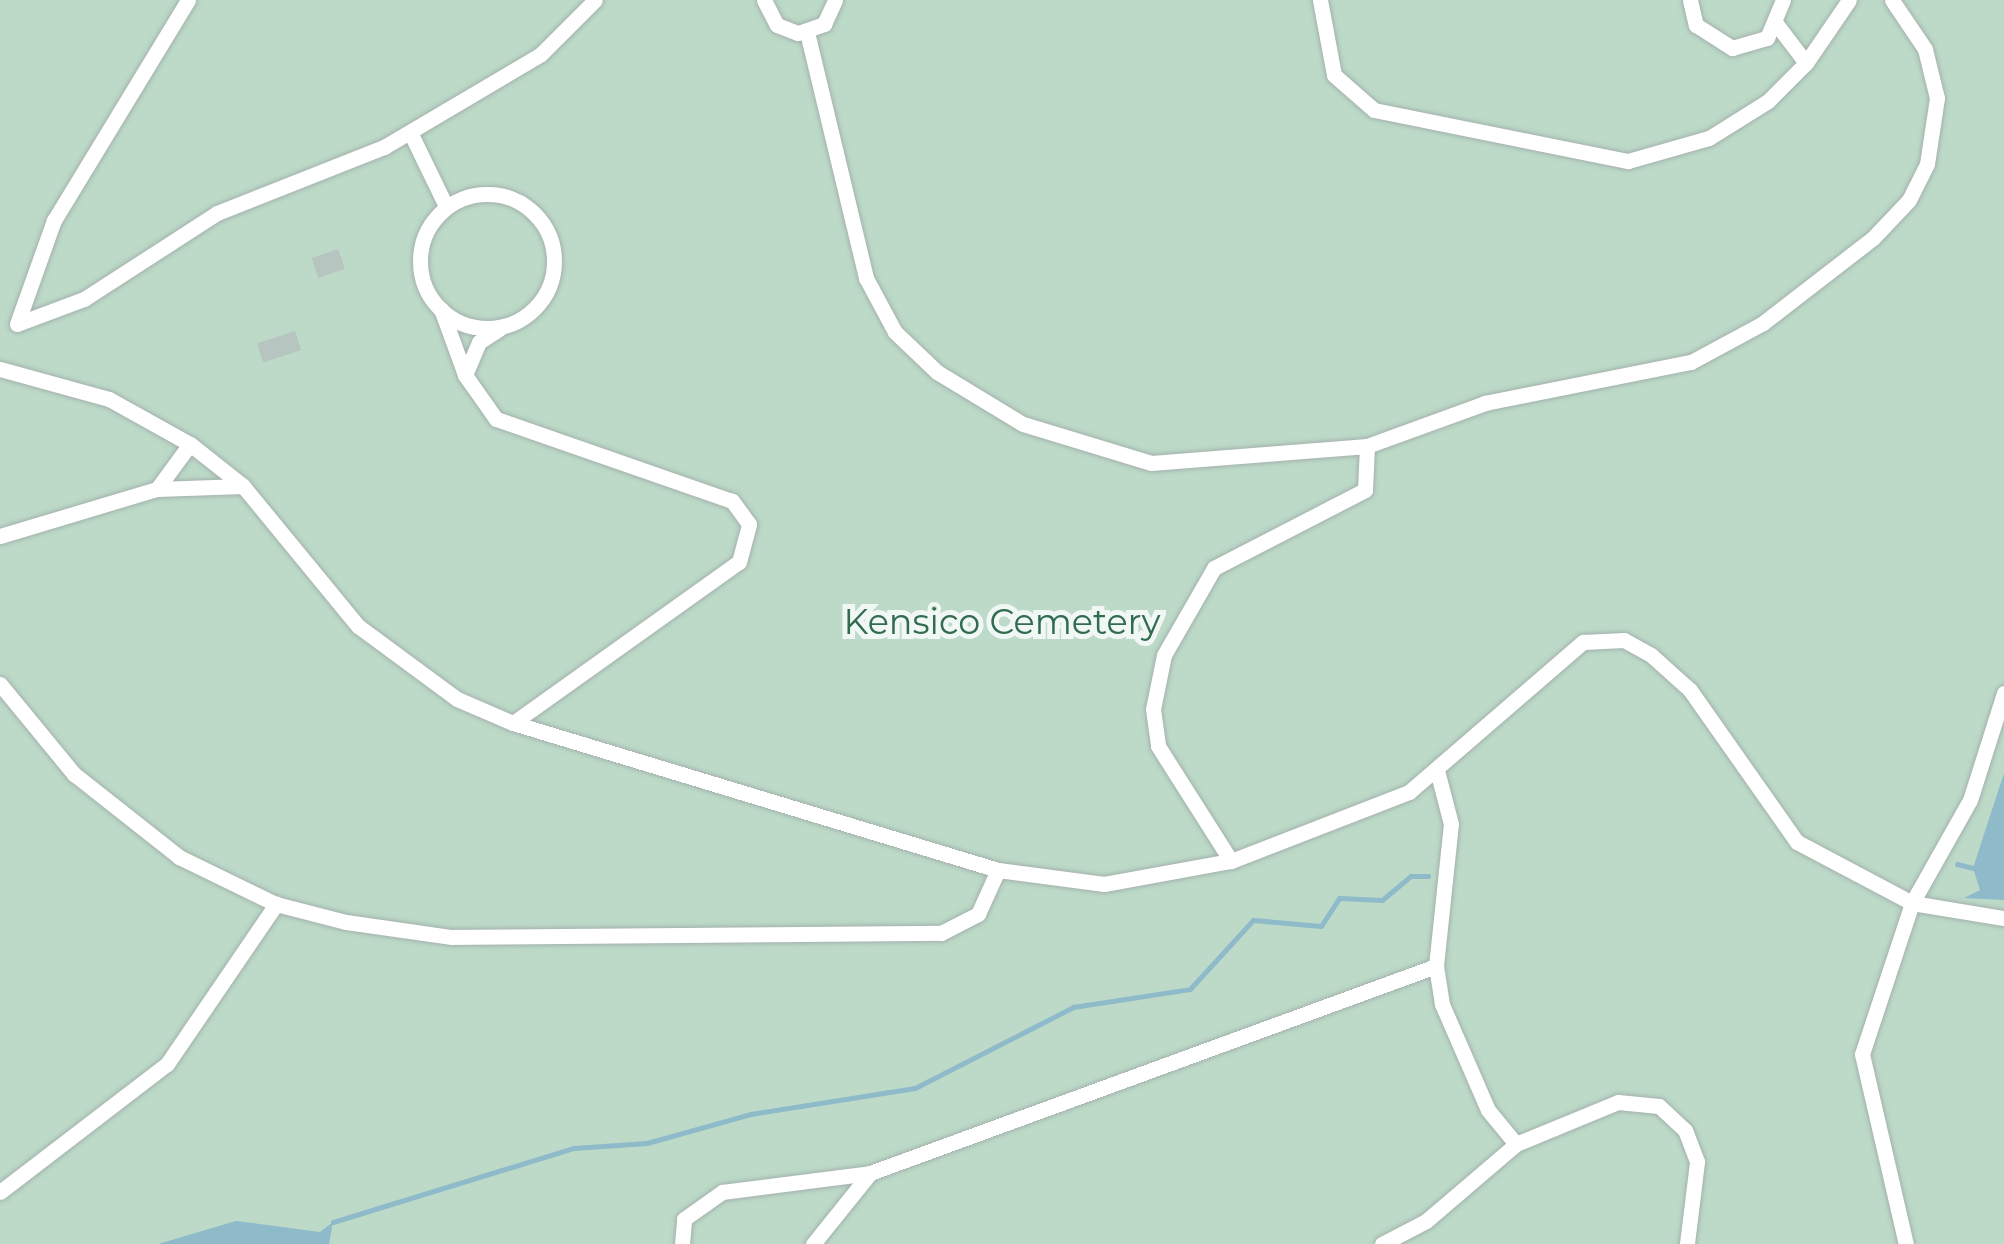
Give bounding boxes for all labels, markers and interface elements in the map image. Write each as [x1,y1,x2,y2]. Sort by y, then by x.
park label: Kensico Cemetery [844,601,1160,643]

